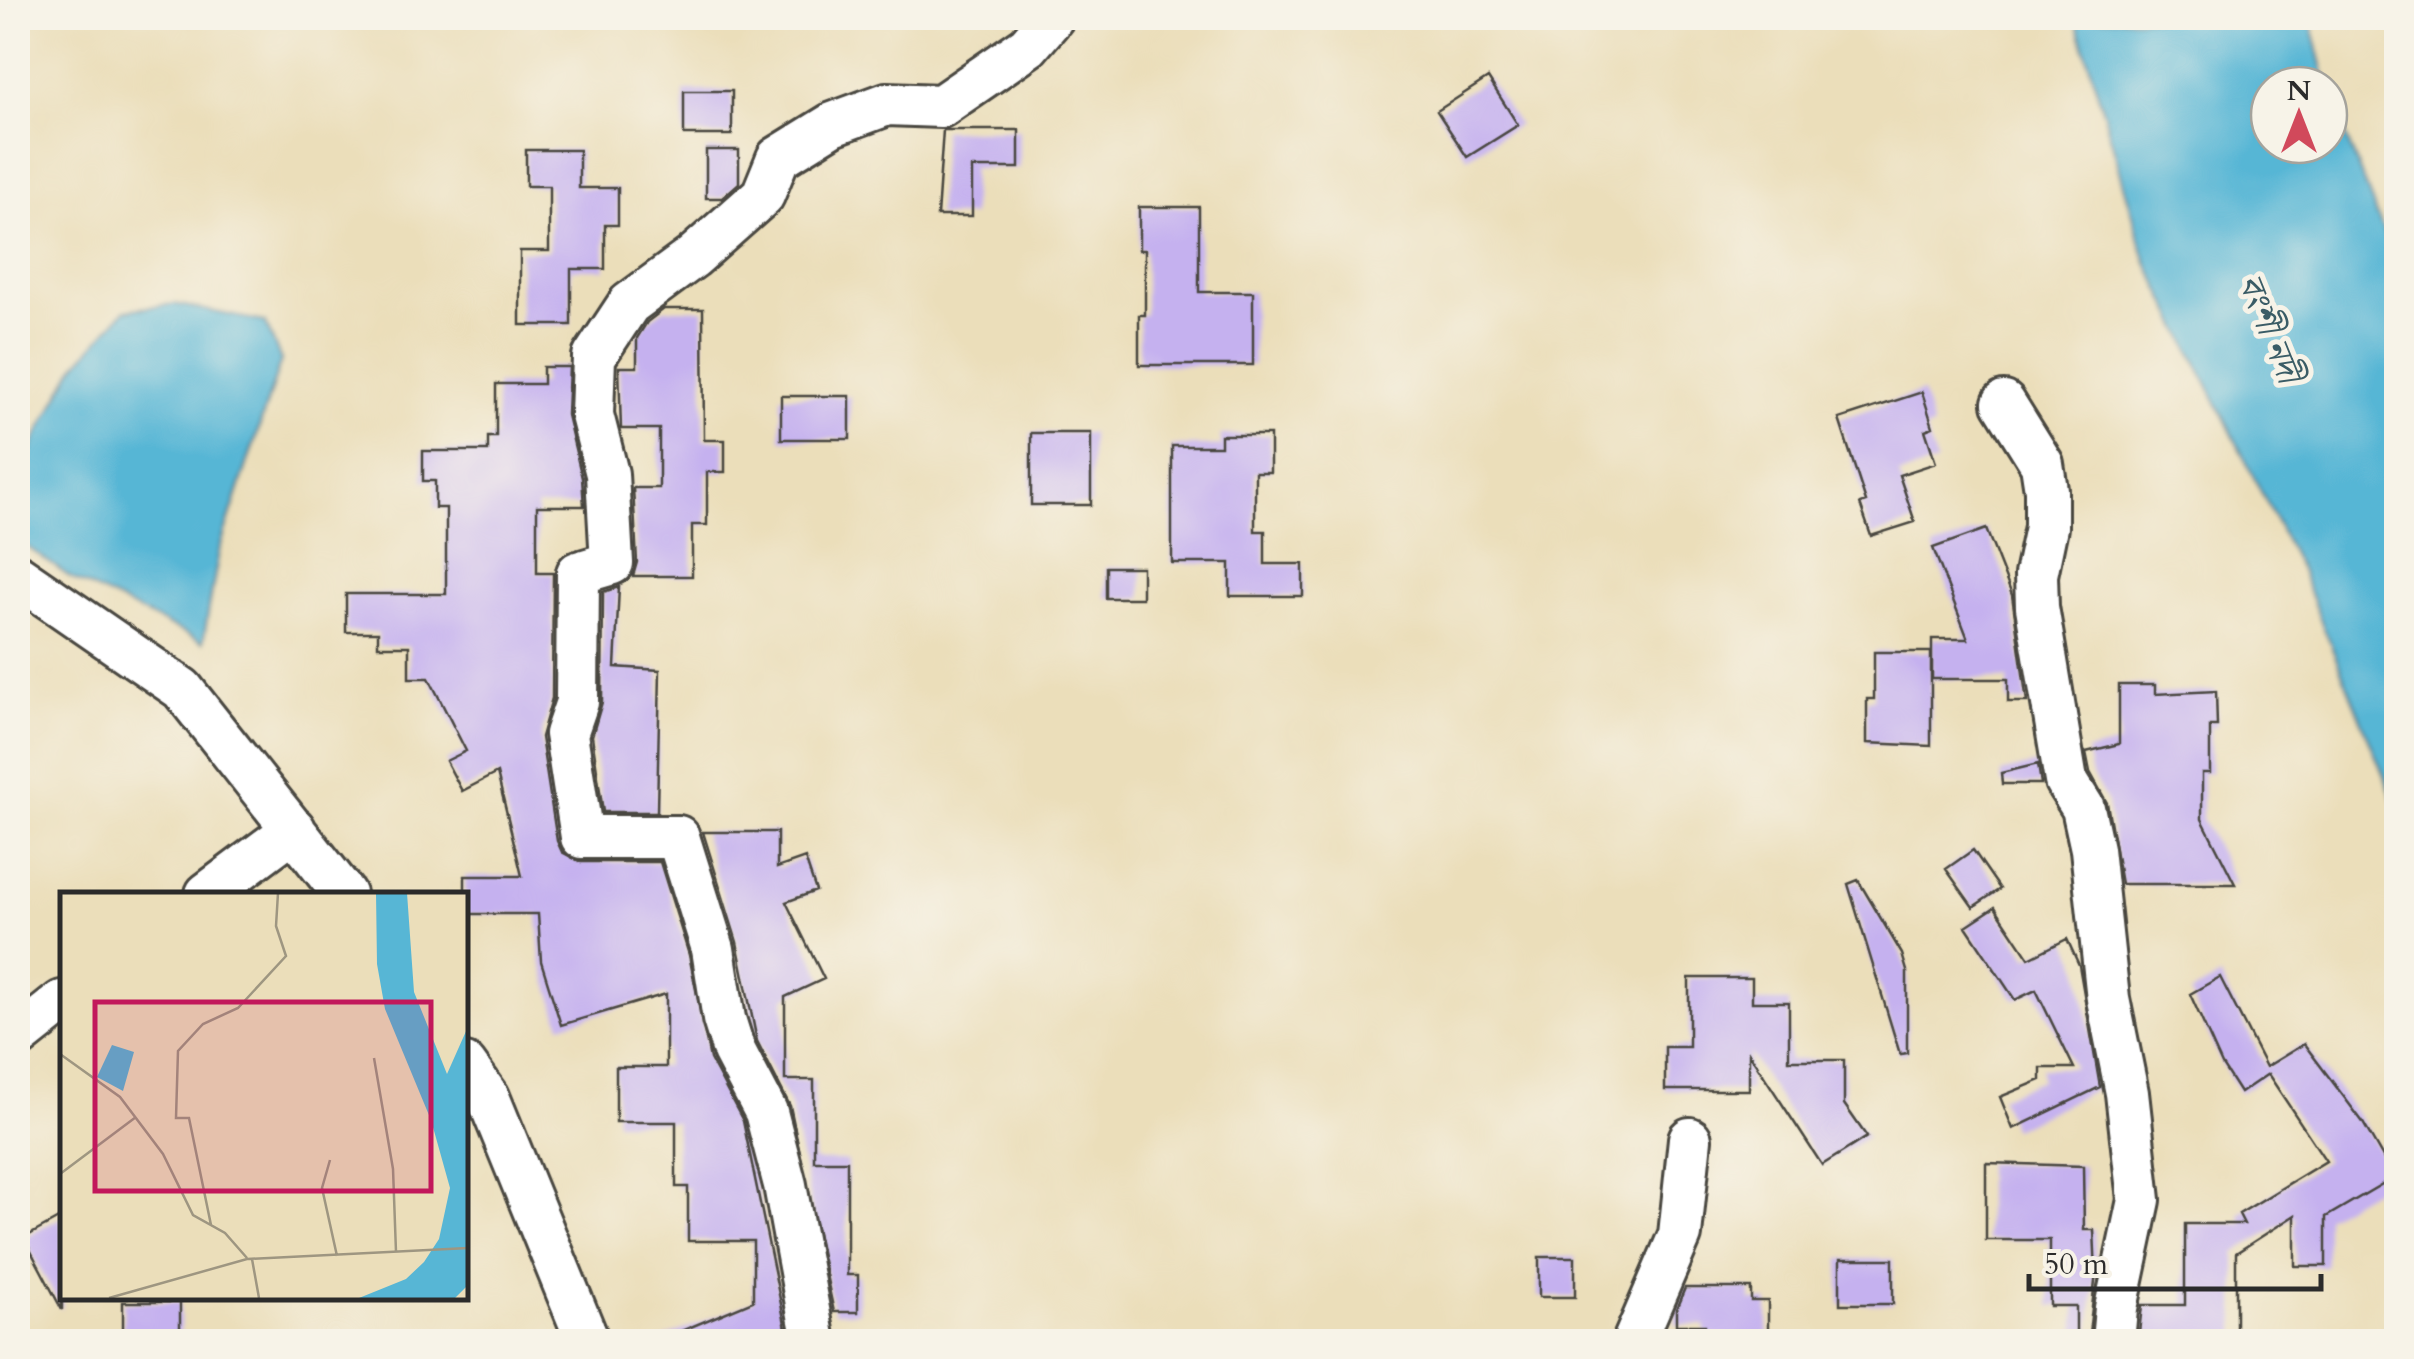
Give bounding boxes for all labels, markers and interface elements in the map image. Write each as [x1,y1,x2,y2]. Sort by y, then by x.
north arrow [2249,65,2349,165]
text: N [2287,72,2311,110]
water label: বংশী নদী [2226,267,2314,393]
inset map [60,892,468,1299]
scale bar [2029,1229,2322,1291]
text: 50 m [2044,1244,2109,1285]

